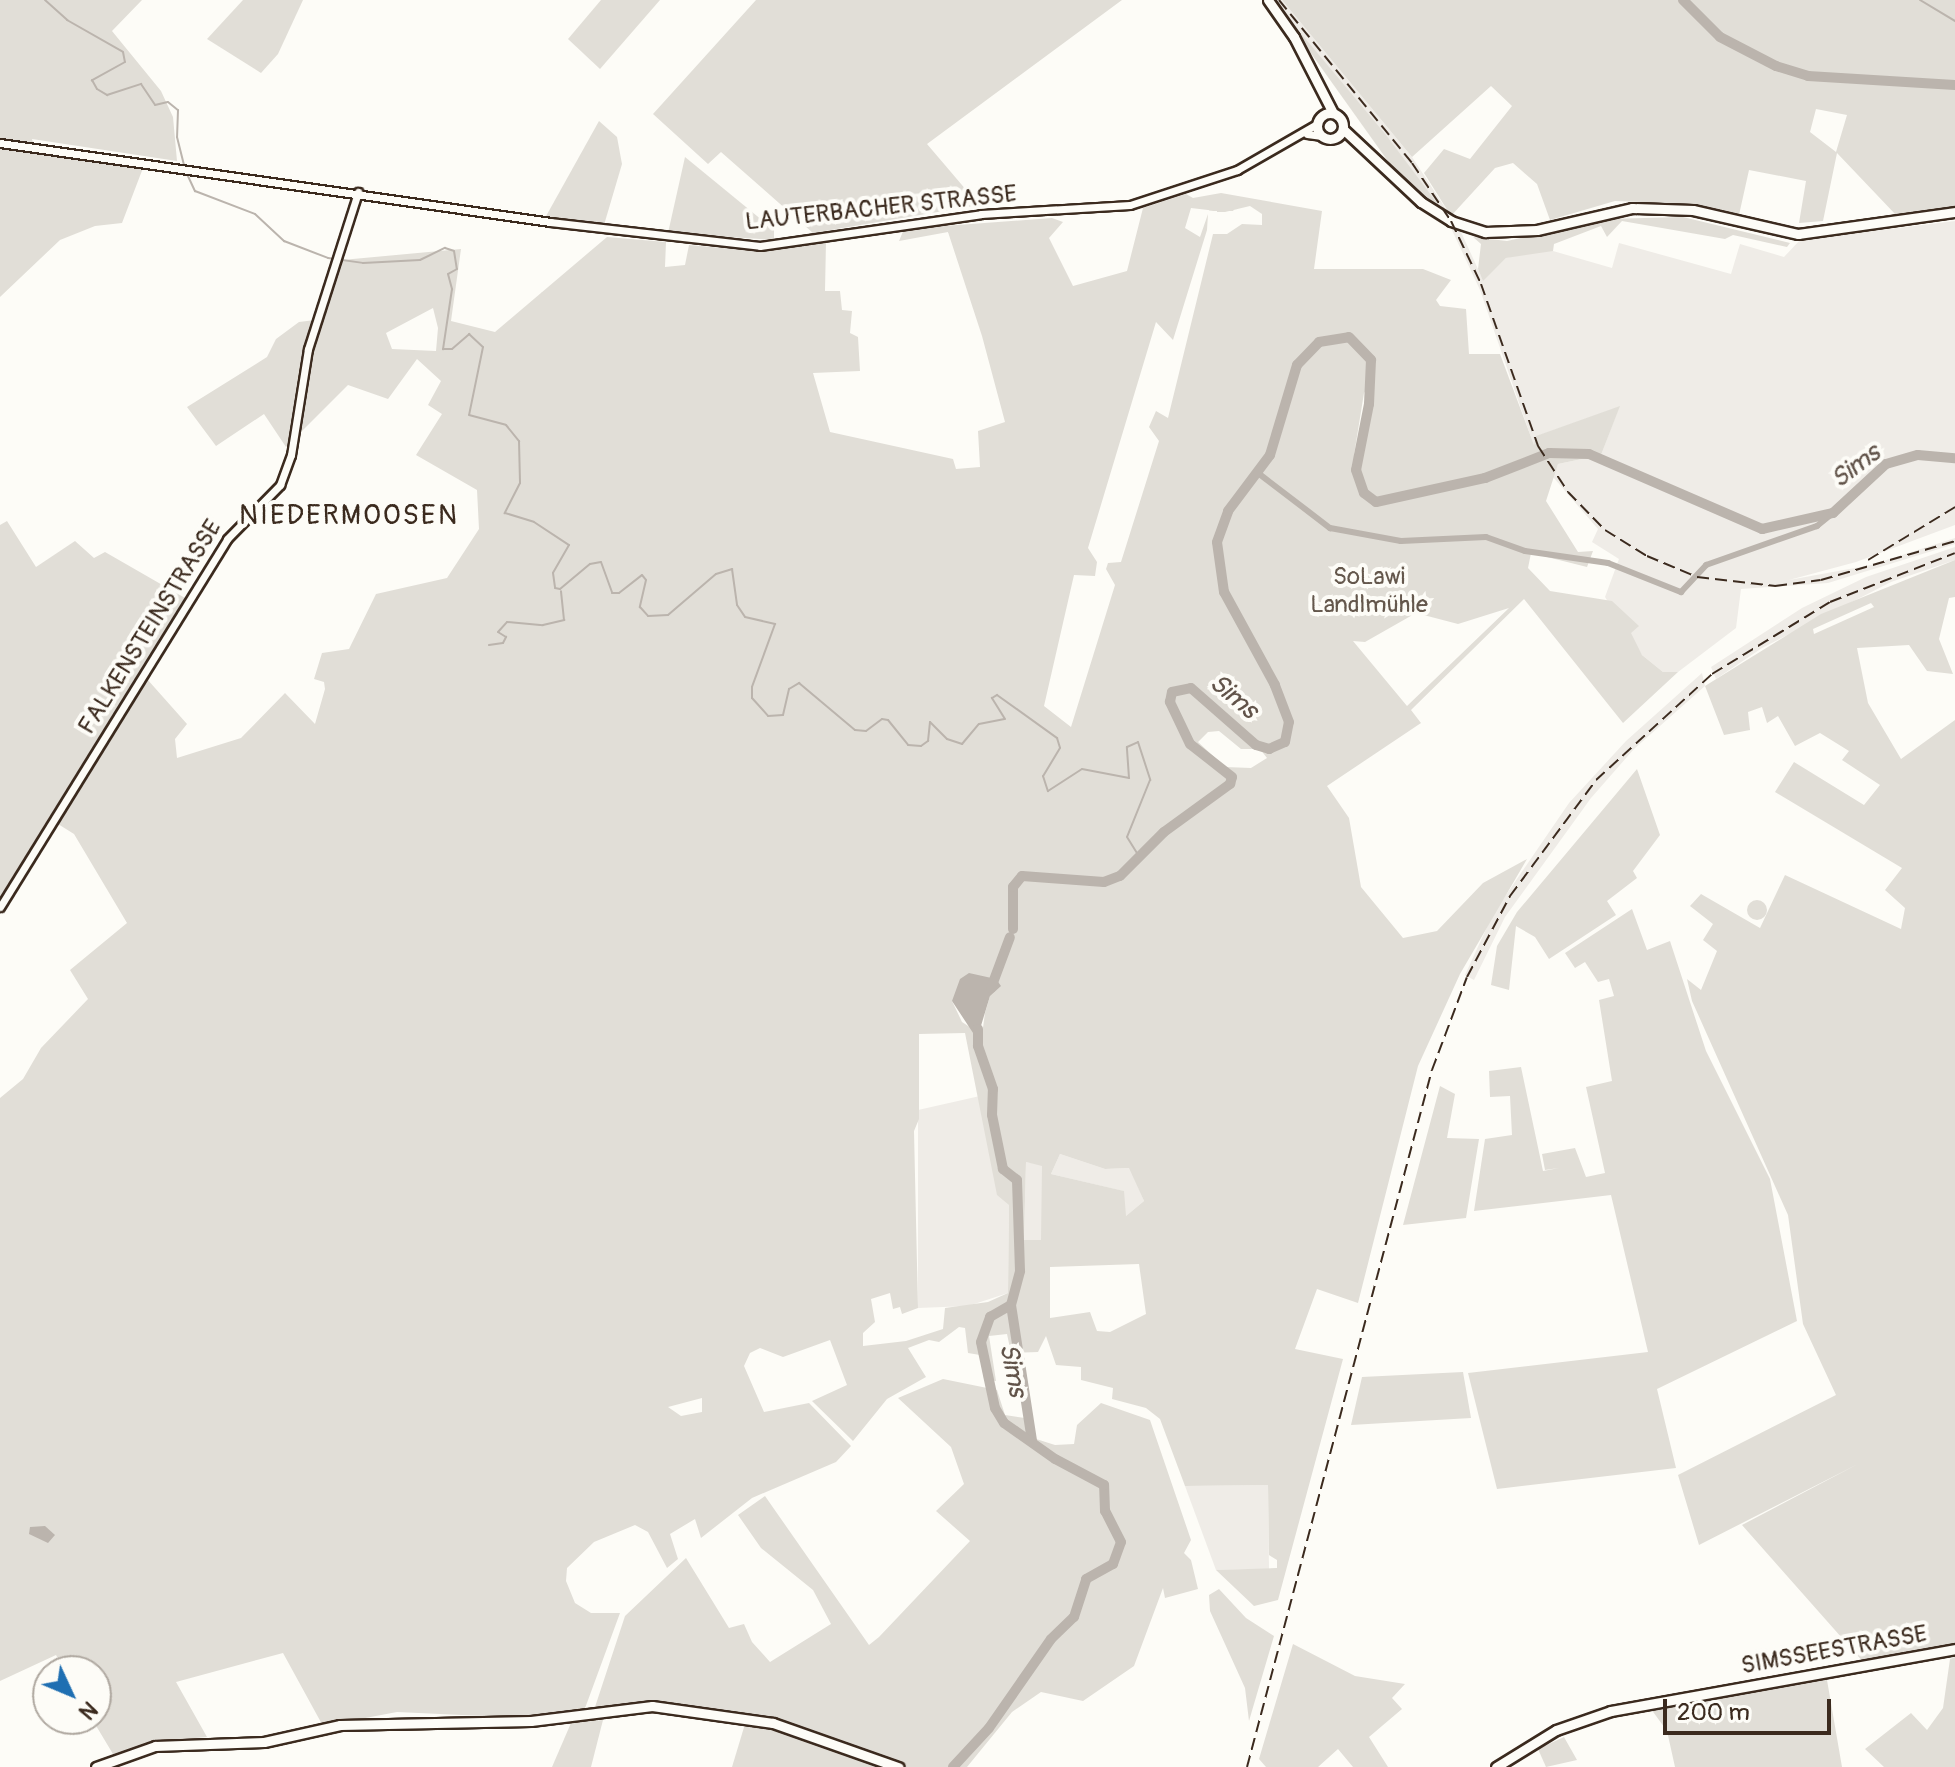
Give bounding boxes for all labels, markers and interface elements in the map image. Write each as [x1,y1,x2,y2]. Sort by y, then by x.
street label: LAUTERBACHER STRASSE [744,179,1018,237]
water label: Sims [1825,438,1887,496]
district label: NIEDERMOOSEN [239,499,459,533]
street label: FALKENSTEINSTRASSE [72,515,228,739]
park label: SoLawi Landlmühle [1310,563,1428,619]
water label: Sims [1202,668,1264,726]
water label: Sims [992,1341,1032,1399]
street label: SIMSSEESTRASSE [1739,1619,1929,1681]
north arrow [32,1655,112,1735]
scale bar [1667,1683,1835,1733]
text: N [73,1695,103,1725]
text: 200 m [1677,1698,1750,1727]

